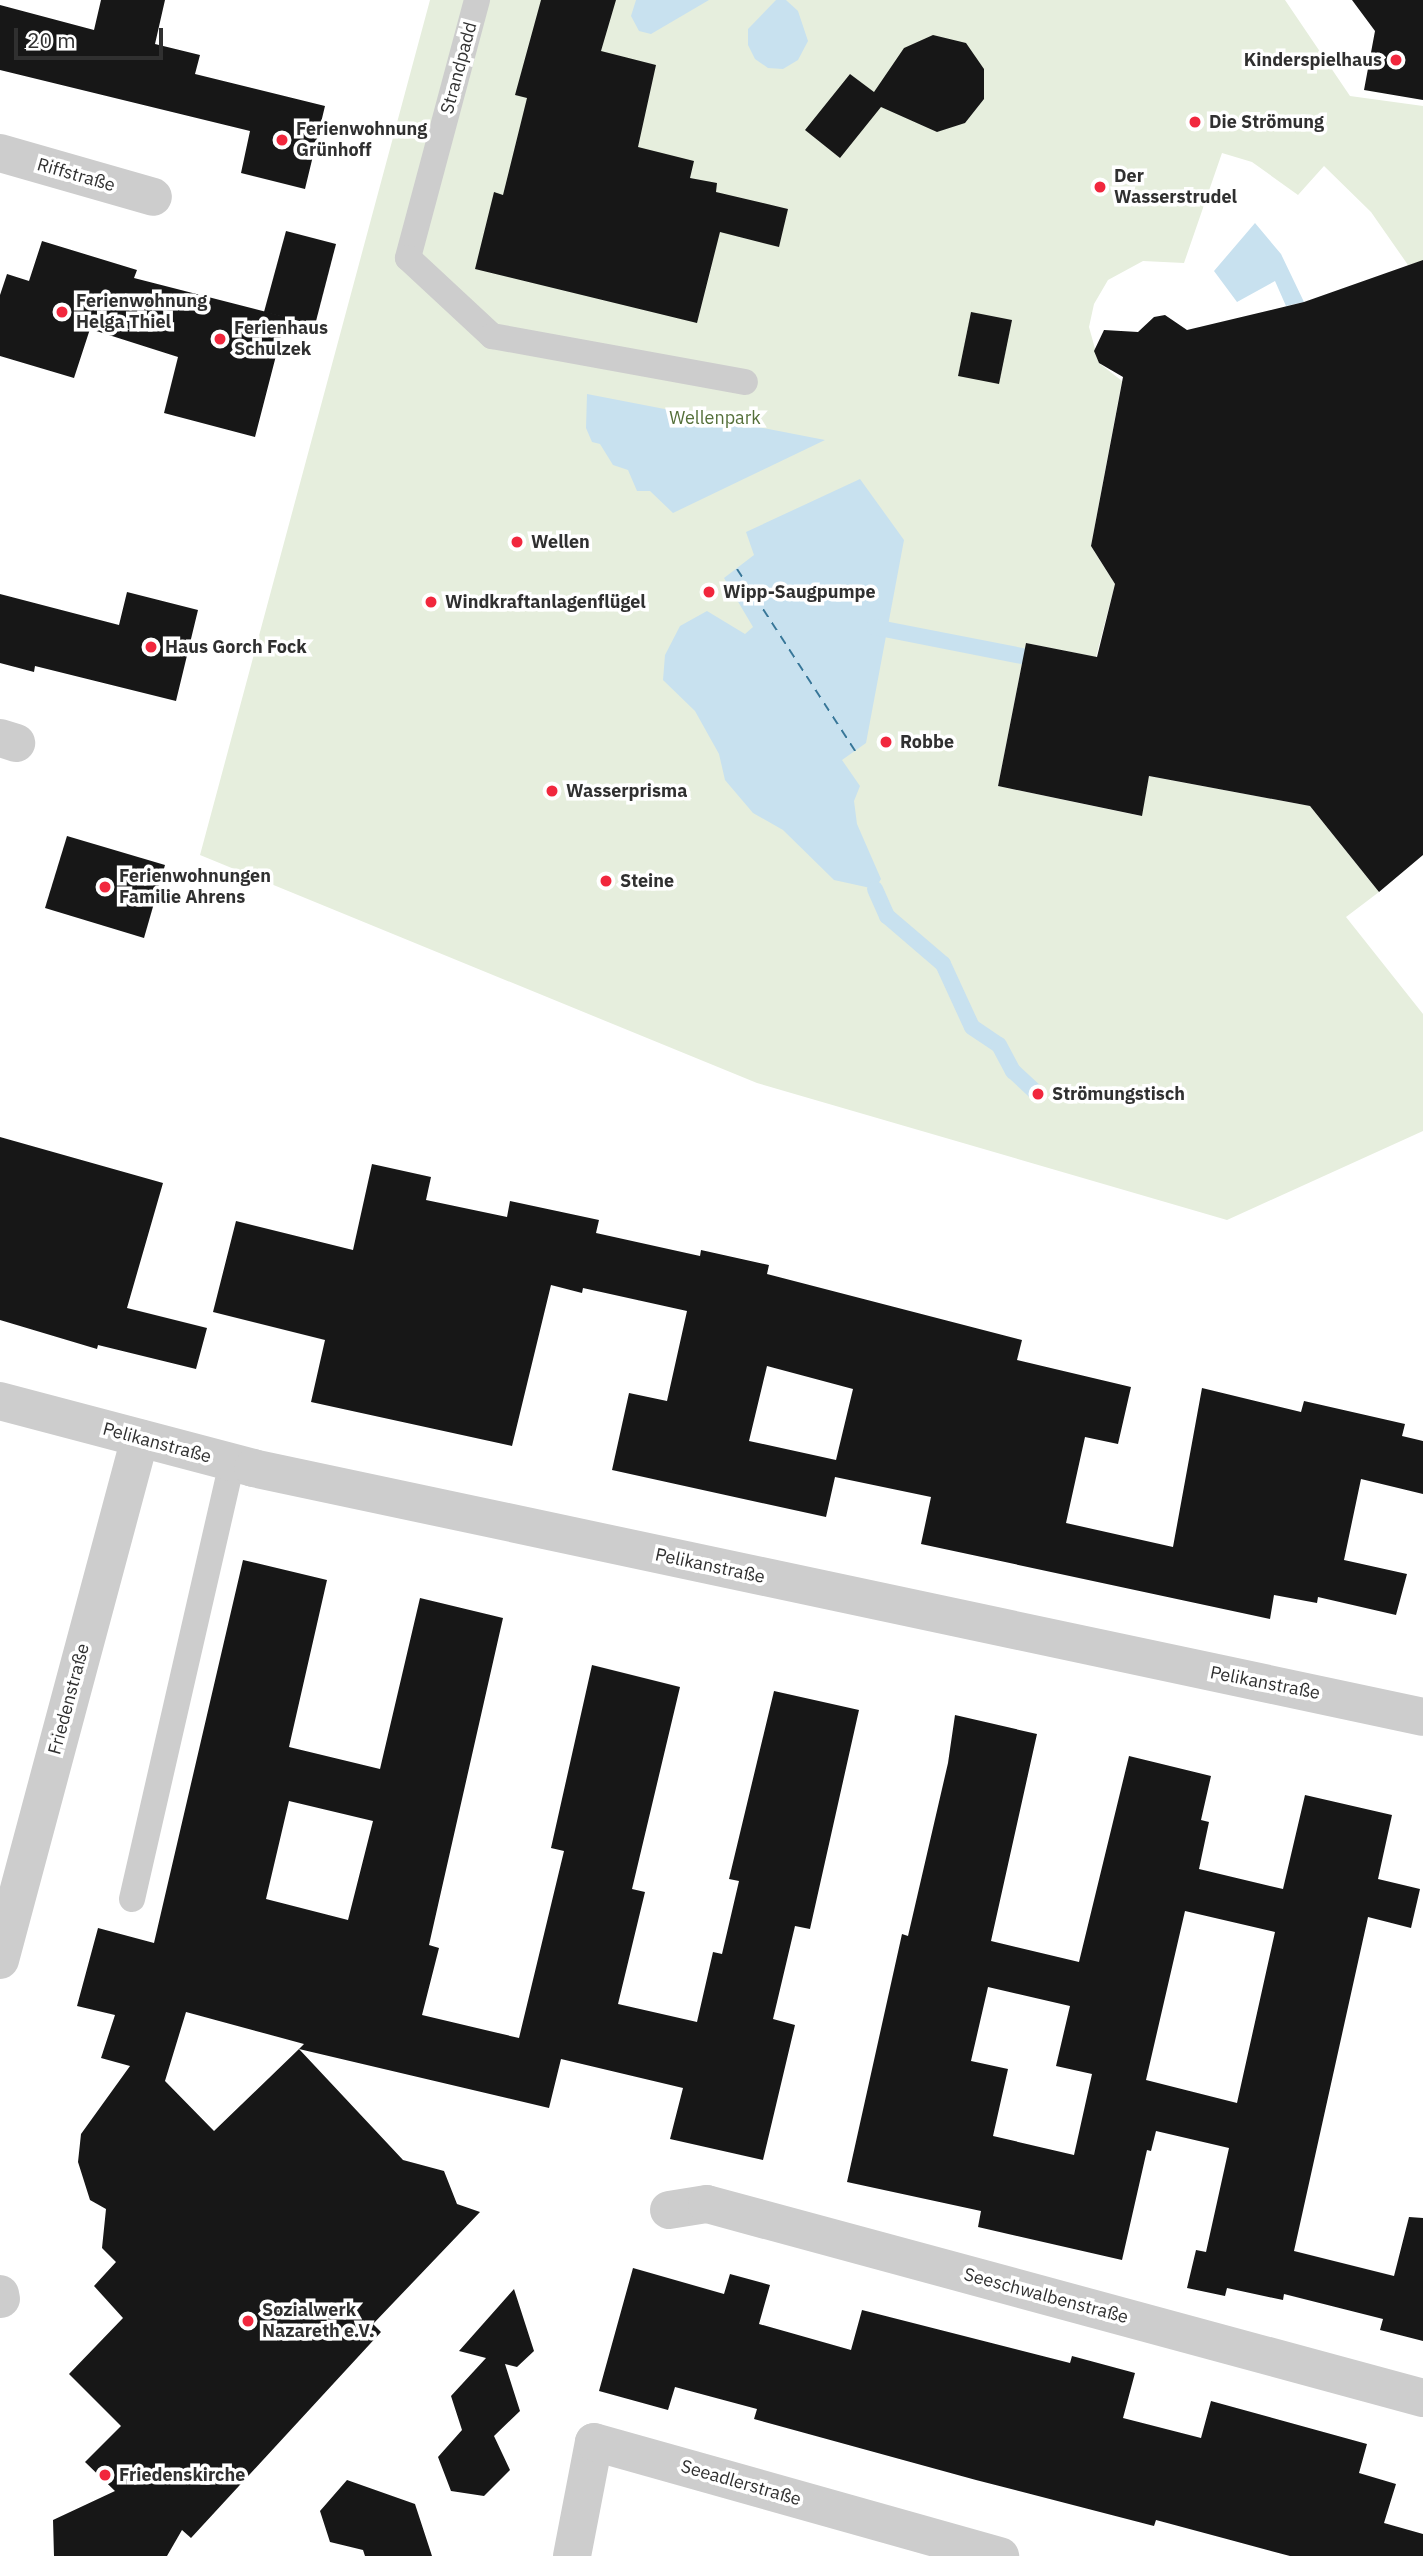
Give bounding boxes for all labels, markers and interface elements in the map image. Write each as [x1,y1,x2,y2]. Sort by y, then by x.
scale bar [18,14,166,58]
street label: Strandpadd [436,20,482,116]
text: 20 m [27,26,76,54]
place label: Kinderspielhaus [1244,49,1382,71]
marker: Kinderspielhaus [1388,52,1404,68]
place label: Die Strömung [1209,111,1324,133]
marker: Die Strömung [1187,114,1203,130]
place label: Ferienwohnung Grünhoff [296,119,427,162]
marker: Ferienwohnung Grünhoff [274,132,290,148]
street label: Riffstraße [34,154,118,196]
place label: Der Wasserstrudel [1114,166,1237,208]
marker: Der Wasserstrudel [1092,179,1108,195]
place label: Ferienwohnung Helga Thiel [76,291,207,334]
marker: Ferienwohnung Helga Thiel [54,304,70,320]
place label: Ferienhaus Schulzek [234,318,328,360]
marker: Ferienhaus Schulzek [212,331,228,347]
park label: Wellenpark [669,407,761,429]
place label: Wellen [531,531,590,553]
marker: Wellen [509,534,525,550]
place label: Wipp-Saugpumpe [723,581,876,603]
marker: Wipp-Saugpumpe [701,584,717,600]
place label: Windkraftanlagenflügel [445,591,646,613]
marker: Windkraftanlagenflügel [423,594,439,610]
place label: Haus Gorch Fock [165,636,307,658]
marker: Haus Gorch Fock [143,639,159,655]
place label: Robbe [900,731,954,753]
marker: Robbe [878,734,894,750]
place label: Wasserprisma [566,780,687,802]
marker: Wasserprisma [544,783,560,799]
place label: Ferienwohnungen Familie Ahrens [119,866,271,908]
place label: Steine [620,870,674,892]
marker: Steine [598,873,614,889]
marker: Ferienwohnungen Familie Ahrens [97,879,113,895]
place label: Strömungstisch [1052,1083,1185,1105]
marker: Strömungstisch [1030,1086,1046,1102]
street label: Pelikanstraße [100,1418,214,1468]
street label: Pelikanstraße [653,1544,767,1588]
street label: Friedenstraße [44,1641,94,1757]
street label: Pelikanstraße [1208,1662,1322,1704]
street label: Seeschwalbenstraße [961,2264,1131,2328]
place label: Sozialwerk Nazareth e.V. [262,2300,375,2342]
marker: Sozialwerk Nazareth e.V. [240,2313,256,2329]
street label: Seeadlerstraße [678,2456,804,2510]
place label: Friedenskirche [119,2464,245,2486]
marker: Friedenskirche [97,2467,113,2483]

